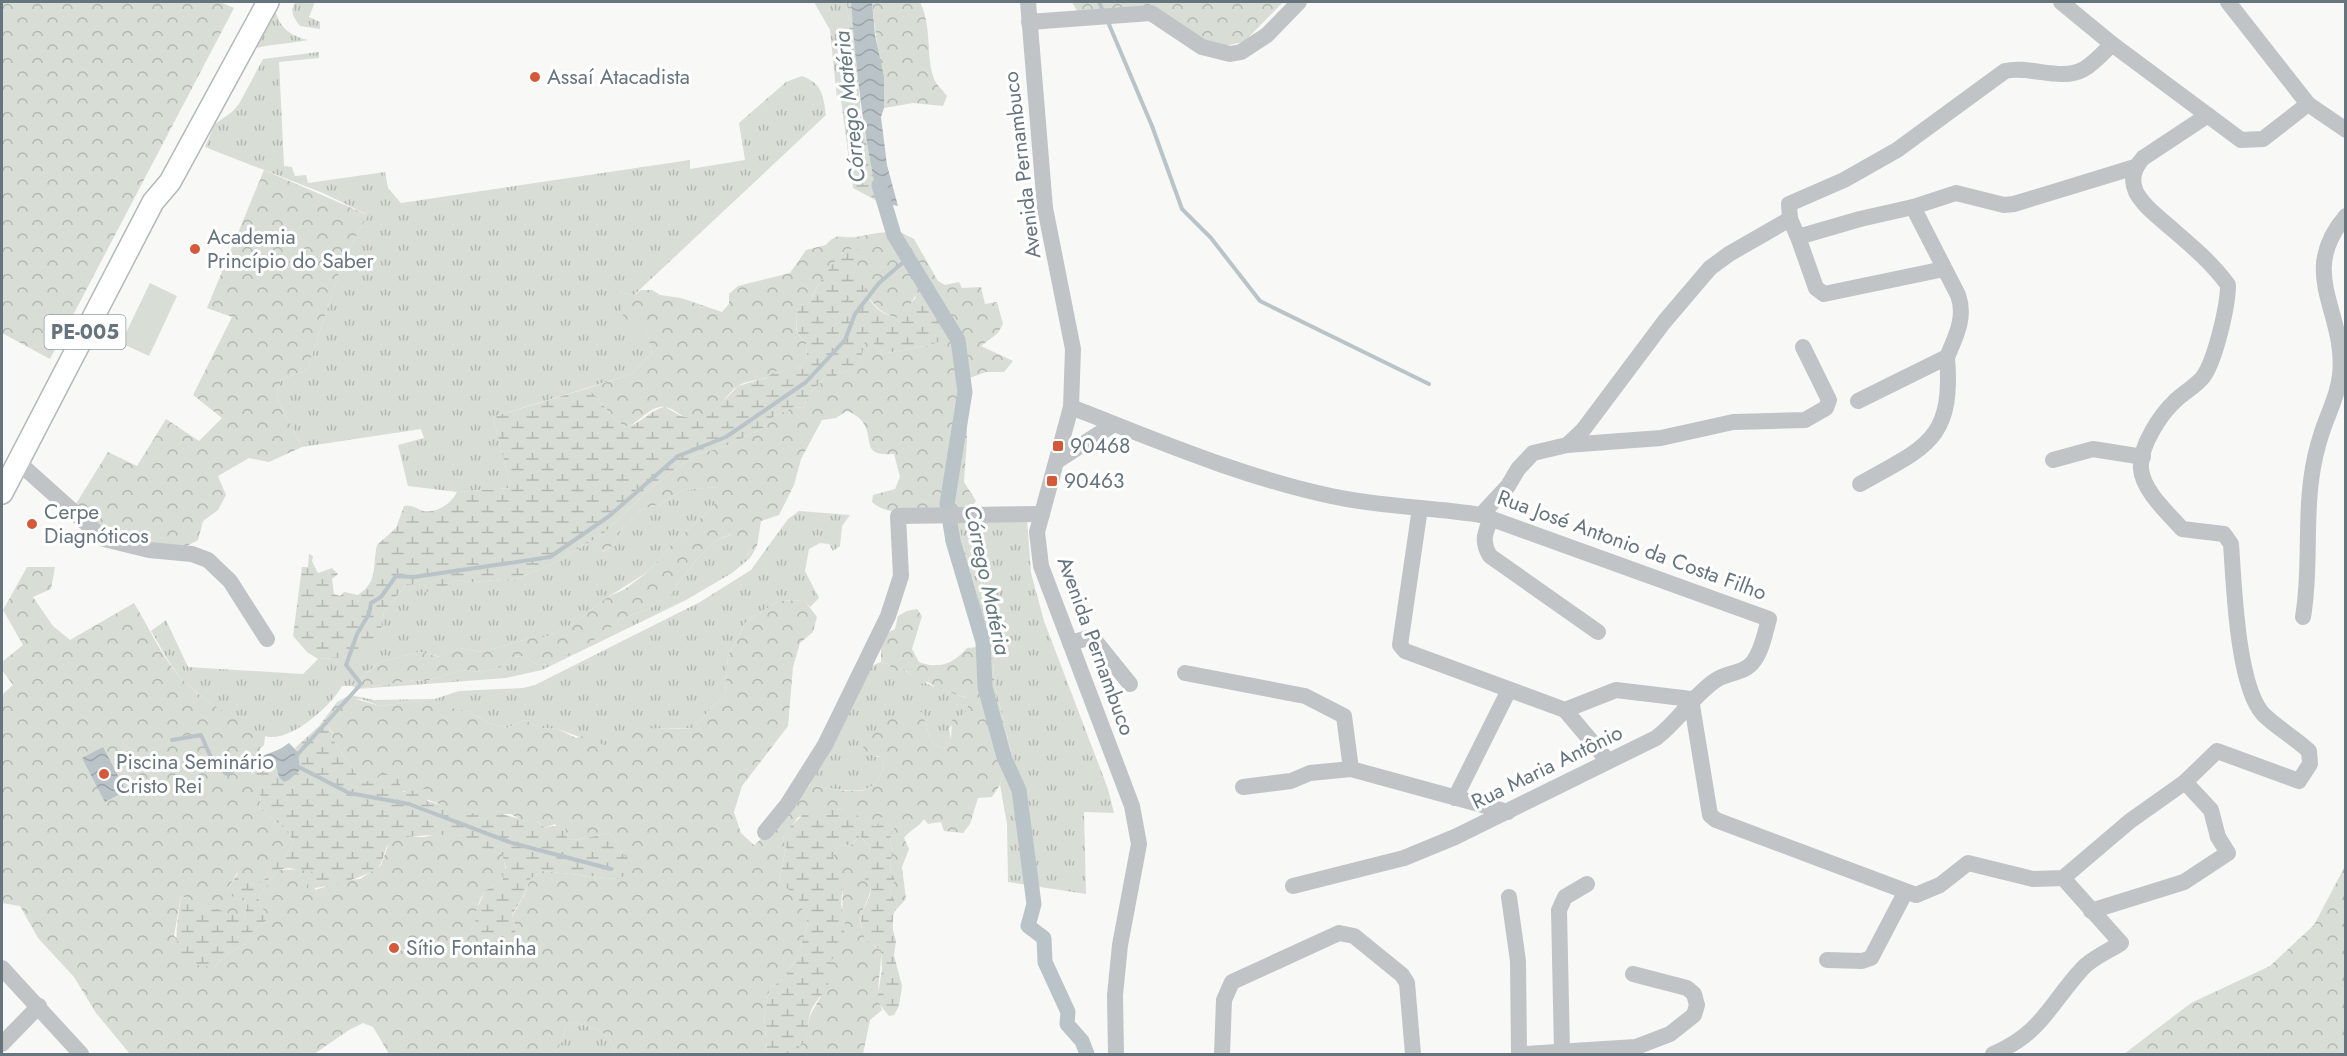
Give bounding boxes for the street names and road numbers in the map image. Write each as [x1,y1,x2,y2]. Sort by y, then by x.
street label: Avenida Pernambuco [996,70,1048,260]
road number: PE-005 [44,315,125,349]
street label: Rua José Antonio da Costa Filho [1493,482,1771,608]
street label: Avenida Pernambuco [1050,552,1142,740]
street label: Rua Maria Antônio [1466,717,1628,817]

